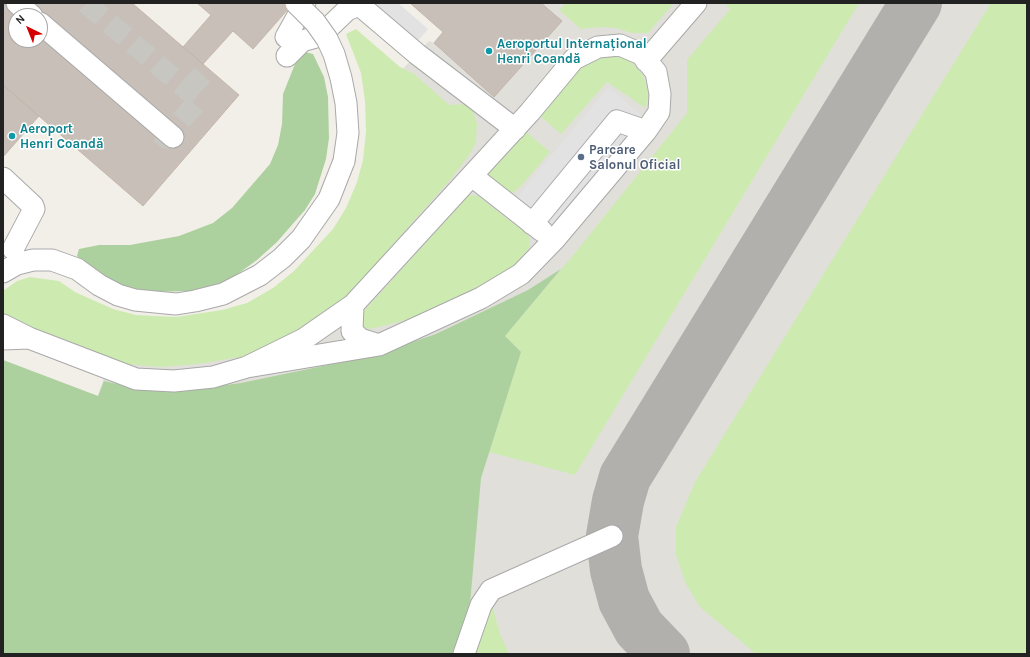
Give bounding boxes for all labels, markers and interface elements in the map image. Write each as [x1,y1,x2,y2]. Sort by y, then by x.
north arrow [8,8,48,48]
text: N [13,12,27,27]
place label: Aeroportul Internațional Henri Coandă [497,36,647,67]
marker: Aeroportul Internațional Henri Coandă [484,46,494,56]
place label: Aeroport Henri Coandă [20,121,104,152]
marker: Aeroport Henri Coandă [7,131,17,141]
place label: Parcare Salonul Oficial [589,142,680,173]
marker: Parcare Salonul Oficial [576,152,586,162]

